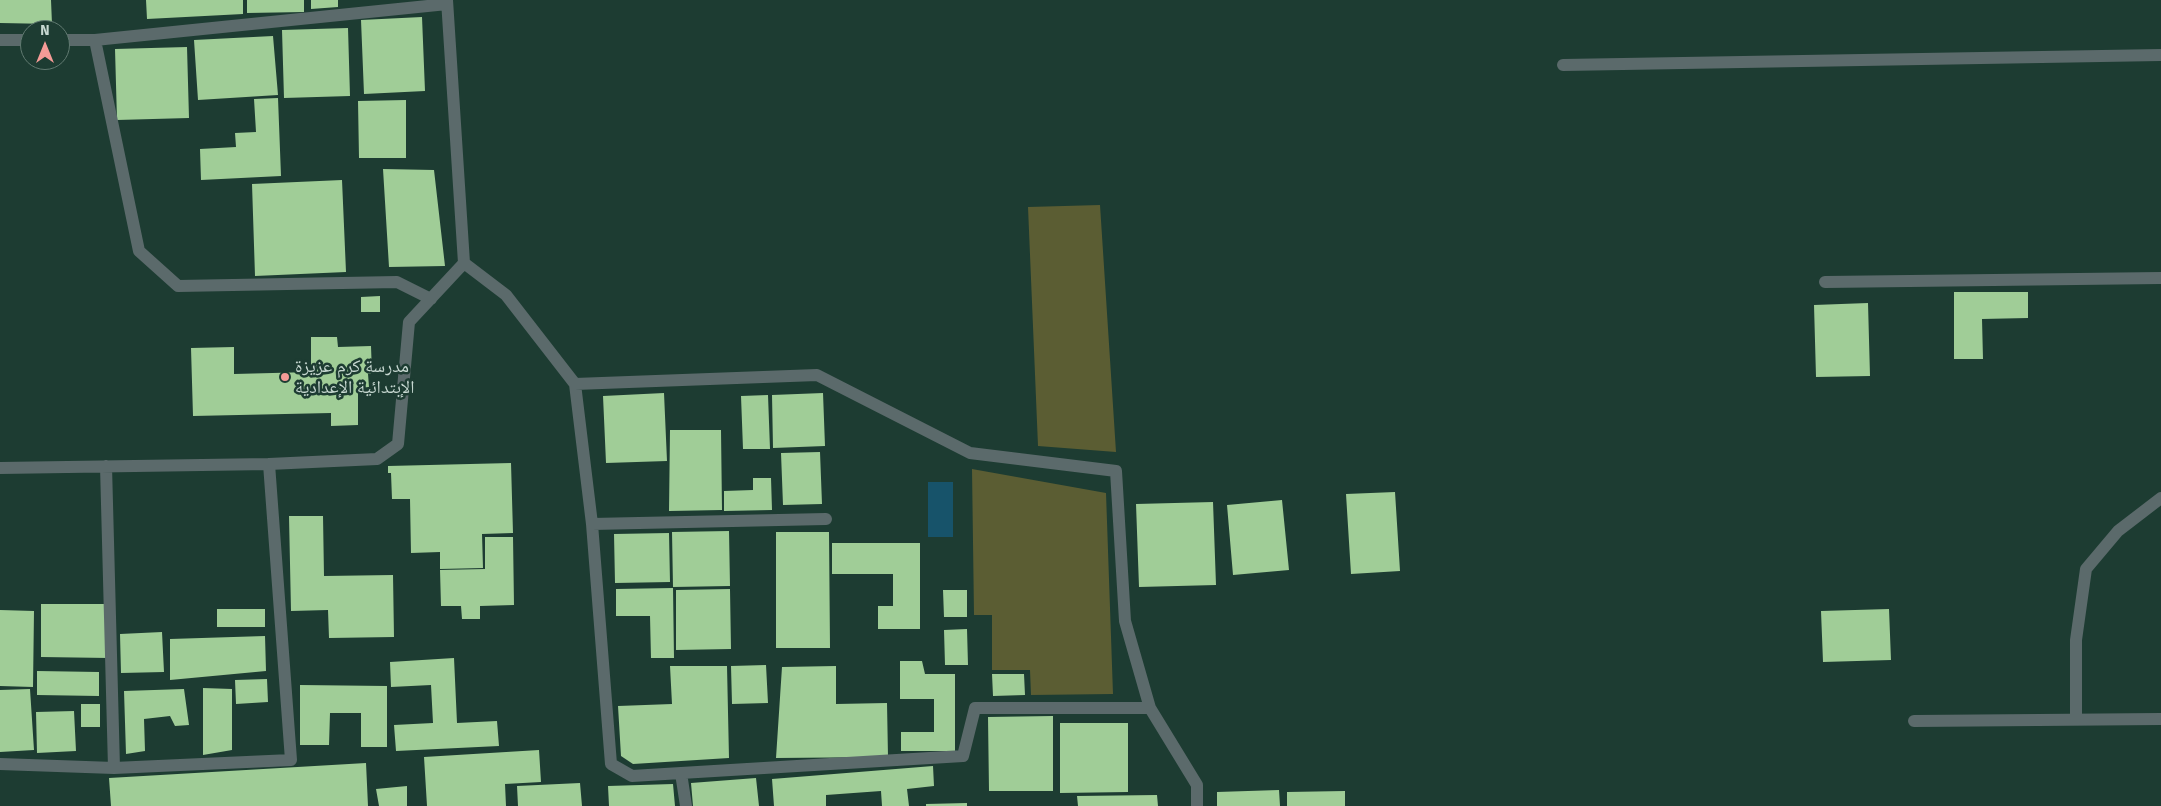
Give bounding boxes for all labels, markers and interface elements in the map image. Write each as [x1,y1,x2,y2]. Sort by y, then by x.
north arrow [20,20,70,70]
text: N [40,22,50,39]
place label: مدرسة كرم عزيزة الإبتدائية الإعدادية [295,356,414,398]
marker: مدرسة كرم عزيزة الإبتدائية الإعدادية [279,371,291,383]

